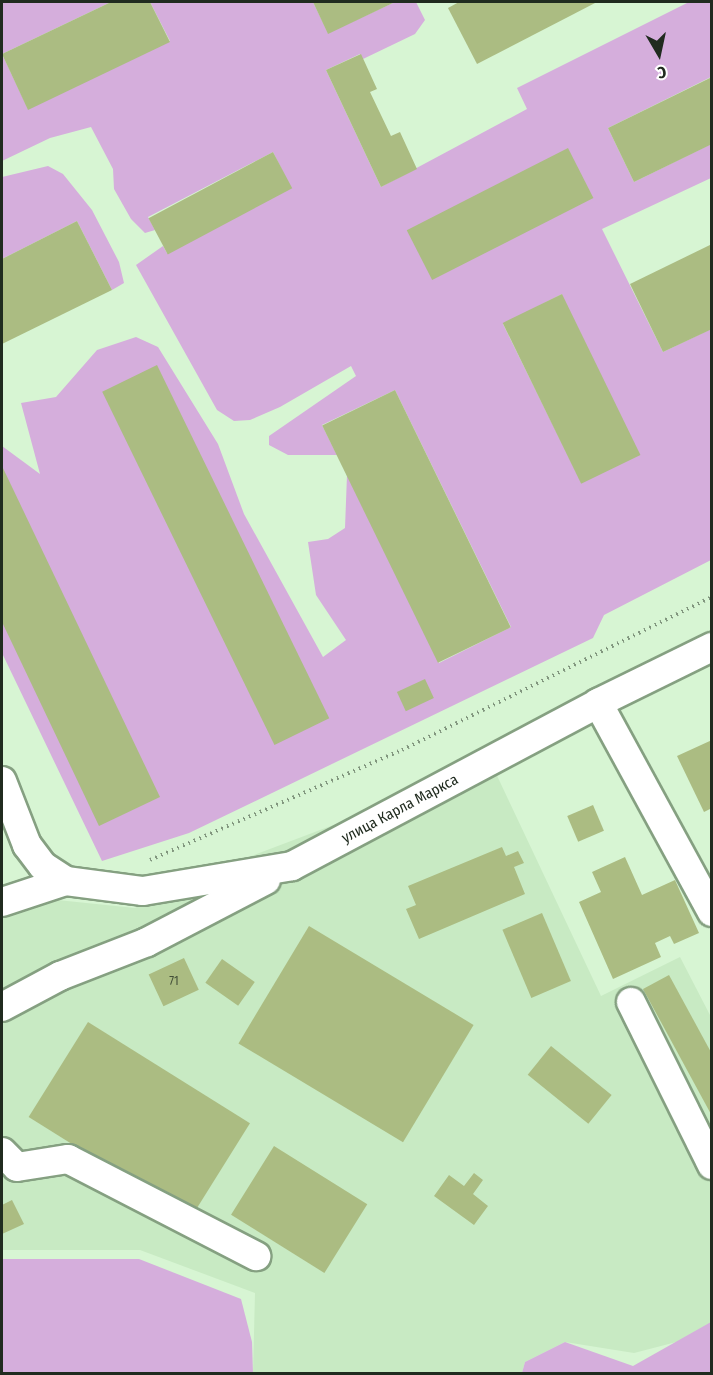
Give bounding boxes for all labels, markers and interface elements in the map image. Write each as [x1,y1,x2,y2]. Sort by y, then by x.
north arrow [629,24,689,84]
text: С [656,62,668,82]
street label: улица Карла Маркса [339,771,461,847]
house number: 71 [169,975,179,989]

